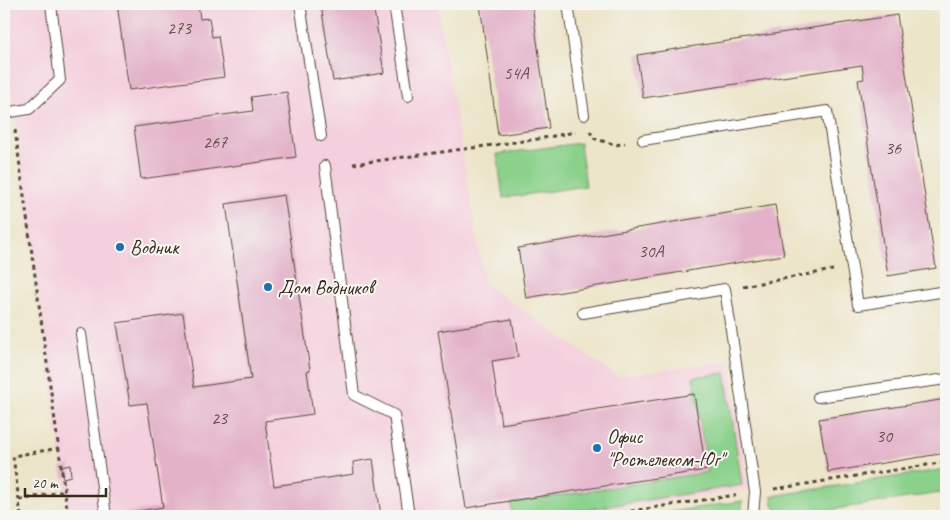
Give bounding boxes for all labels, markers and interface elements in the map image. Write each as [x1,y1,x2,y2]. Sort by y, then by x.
house number: 273 [167,17,193,39]
house number: 54А [503,62,530,84]
house number: 267 [203,131,228,153]
house number: 36 [885,137,902,159]
place label: Водник [130,235,180,260]
house number: 30А [638,240,665,262]
marker: Водник [114,241,126,253]
place label: Дом Водников [278,275,376,300]
marker: Дом Водников [262,281,274,293]
house number: 23 [211,407,229,429]
place label: Офис "Ростелеком-Юг" [607,424,728,472]
house number: 30 [876,425,894,447]
marker: Офис "Ростелеком-Юг" [591,442,603,454]
scale bar [25,465,106,497]
text: 20 m [32,474,59,493]

